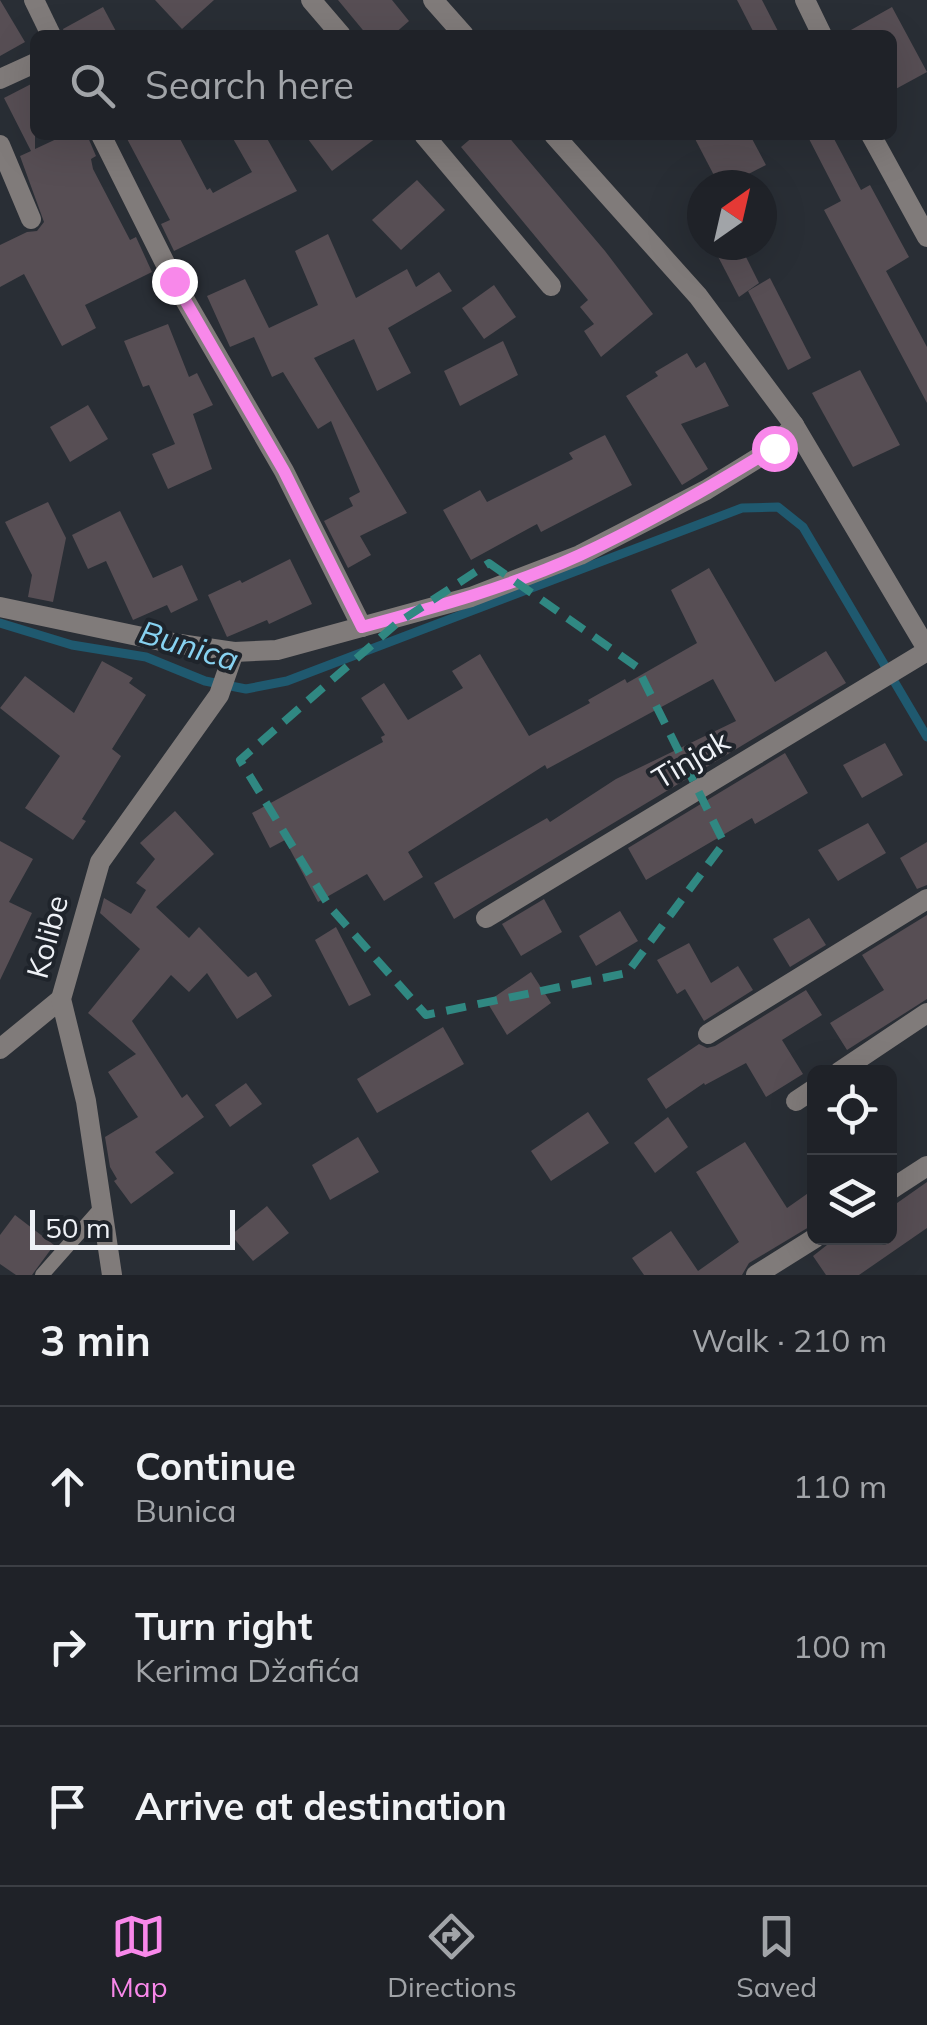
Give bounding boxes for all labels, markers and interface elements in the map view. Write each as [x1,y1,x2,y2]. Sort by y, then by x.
search box [30,30,897,140]
icon: search [65,58,120,113]
text: Search here [145,61,354,109]
north arrow [687,170,777,260]
route end [152,259,198,305]
route start [752,426,798,472]
water label: Bunica [135,611,244,679]
street label: Tinjak [645,721,736,797]
street label: Kolibe [18,891,76,982]
map controls [807,1065,897,1245]
button: locate [807,1065,897,1155]
button: layers [807,1155,897,1245]
scale bar [30,1205,235,1250]
text: 50 m [45,1210,111,1245]
text: 3 min [40,1314,151,1367]
text: Walk · 210 m [692,1320,887,1360]
text: Continue [135,1442,296,1490]
icon: ahead [40,1459,95,1514]
text: 110 m [793,1466,887,1506]
text: Bunica [135,1490,237,1530]
text: Turn right [135,1602,312,1650]
icon: right [40,1619,95,1674]
text: 100 m [793,1626,887,1666]
text: Kerima Džafića [135,1650,360,1690]
icon: arrive [40,1779,95,1834]
text: Arrive at destination [135,1782,507,1830]
tab: Map [110,1909,167,2004]
tab: Directions [387,1909,517,2004]
tab: Saved [736,1909,817,2004]

